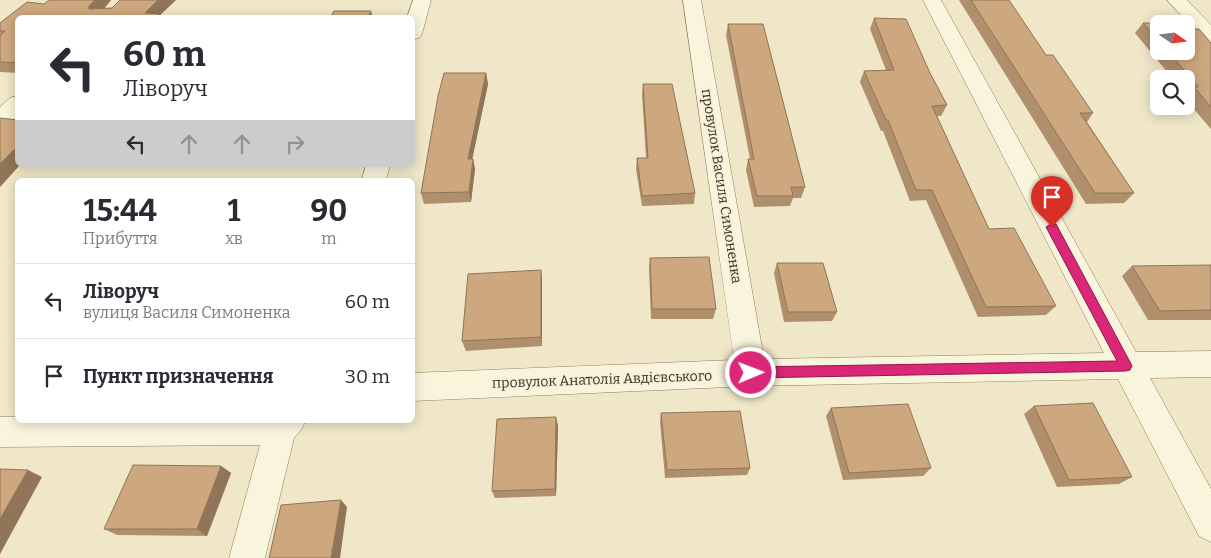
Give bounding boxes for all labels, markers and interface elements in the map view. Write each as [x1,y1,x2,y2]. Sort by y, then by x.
north arrow [1150,15,1195,60]
map controls [1150,15,1195,115]
text: 60 m [123,33,206,75]
icon: left [40,35,105,100]
button: search [1150,70,1195,115]
text: Ліворуч [123,75,208,102]
street label: провулок Василя Симоненка [698,87,745,285]
icon: left [122,130,150,158]
icon: ahead [175,130,203,158]
icon: ahead [228,130,256,158]
icon: right [281,130,309,158]
pin [1031,176,1073,227]
icon: arrive [1038,183,1066,211]
text: 15:44 [84,193,157,229]
text: 1 [228,193,241,229]
text: 90 [311,193,347,229]
text: Прибуття [83,229,158,248]
text: хв [225,229,243,248]
text: m [321,229,337,248]
text: Ліворуч [83,280,159,303]
icon: left [40,287,68,315]
text: 60 m [345,290,390,313]
text: вулиця Василя Симоненка [83,303,291,322]
position arrow [724,346,776,398]
icon: arrive [40,362,68,390]
text: Пункт призначення [83,365,274,388]
text: 30 m [345,365,390,388]
street label: провулок Анатолія Авдієвського [492,367,712,392]

